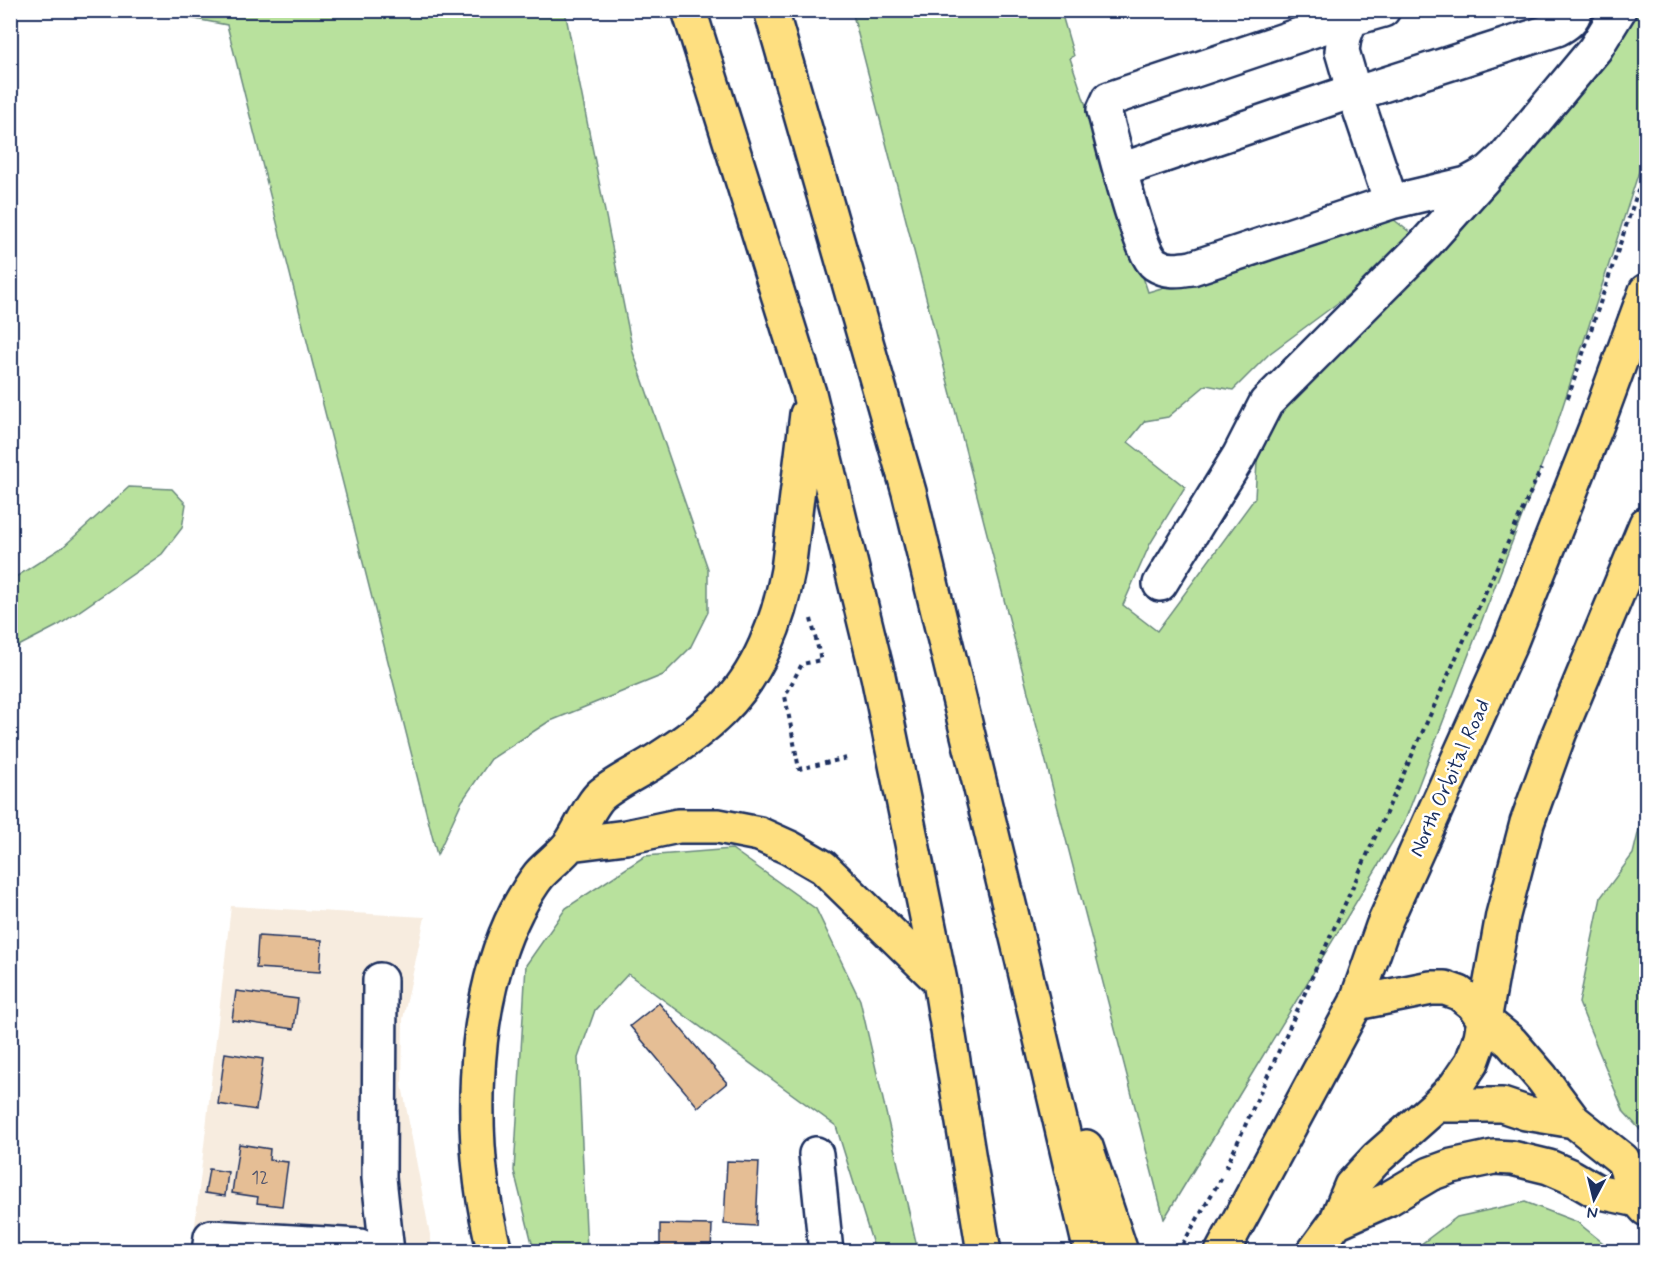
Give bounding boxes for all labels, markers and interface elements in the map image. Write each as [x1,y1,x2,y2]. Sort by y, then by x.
street label: North Orbital Road [1403,695,1497,861]
house number: 12 [251,1166,269,1190]
north arrow [1564,1169,1624,1229]
text: N [1586,1201,1599,1223]

